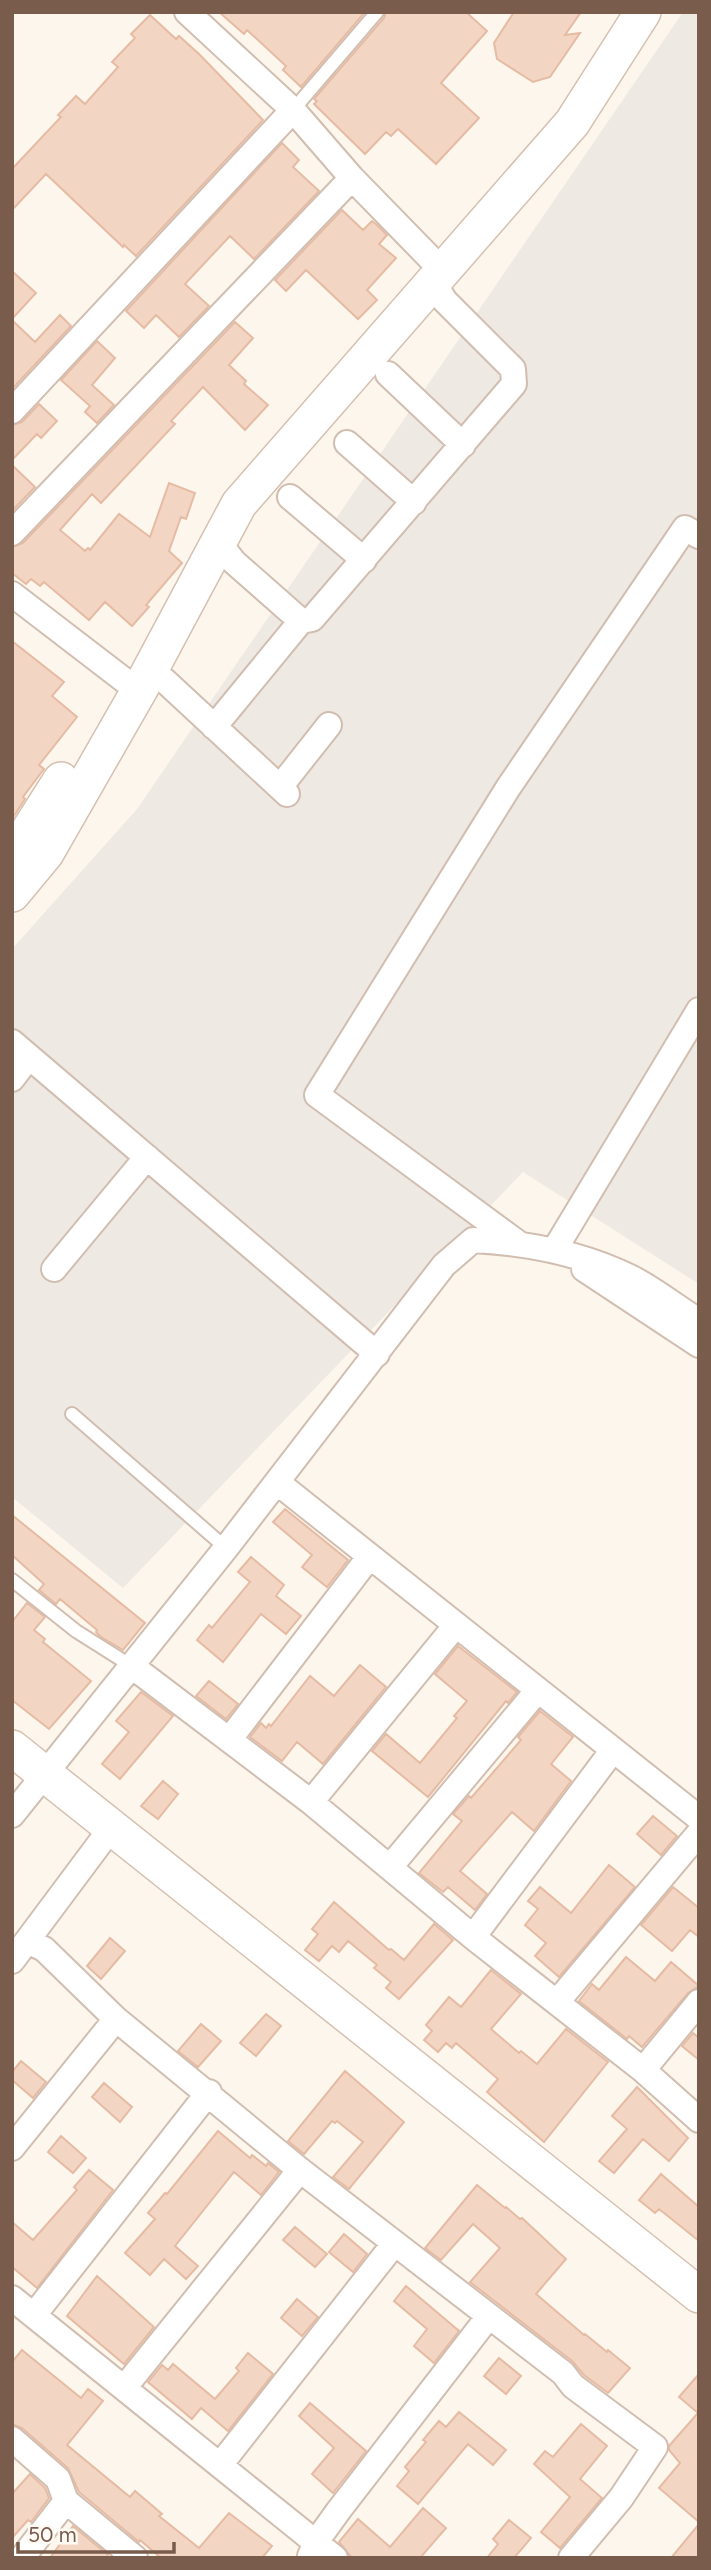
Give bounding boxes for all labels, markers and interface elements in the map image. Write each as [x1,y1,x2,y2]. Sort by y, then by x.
scale bar [18,2510,173,2554]
text: 50 m [28,2522,77,2547]

